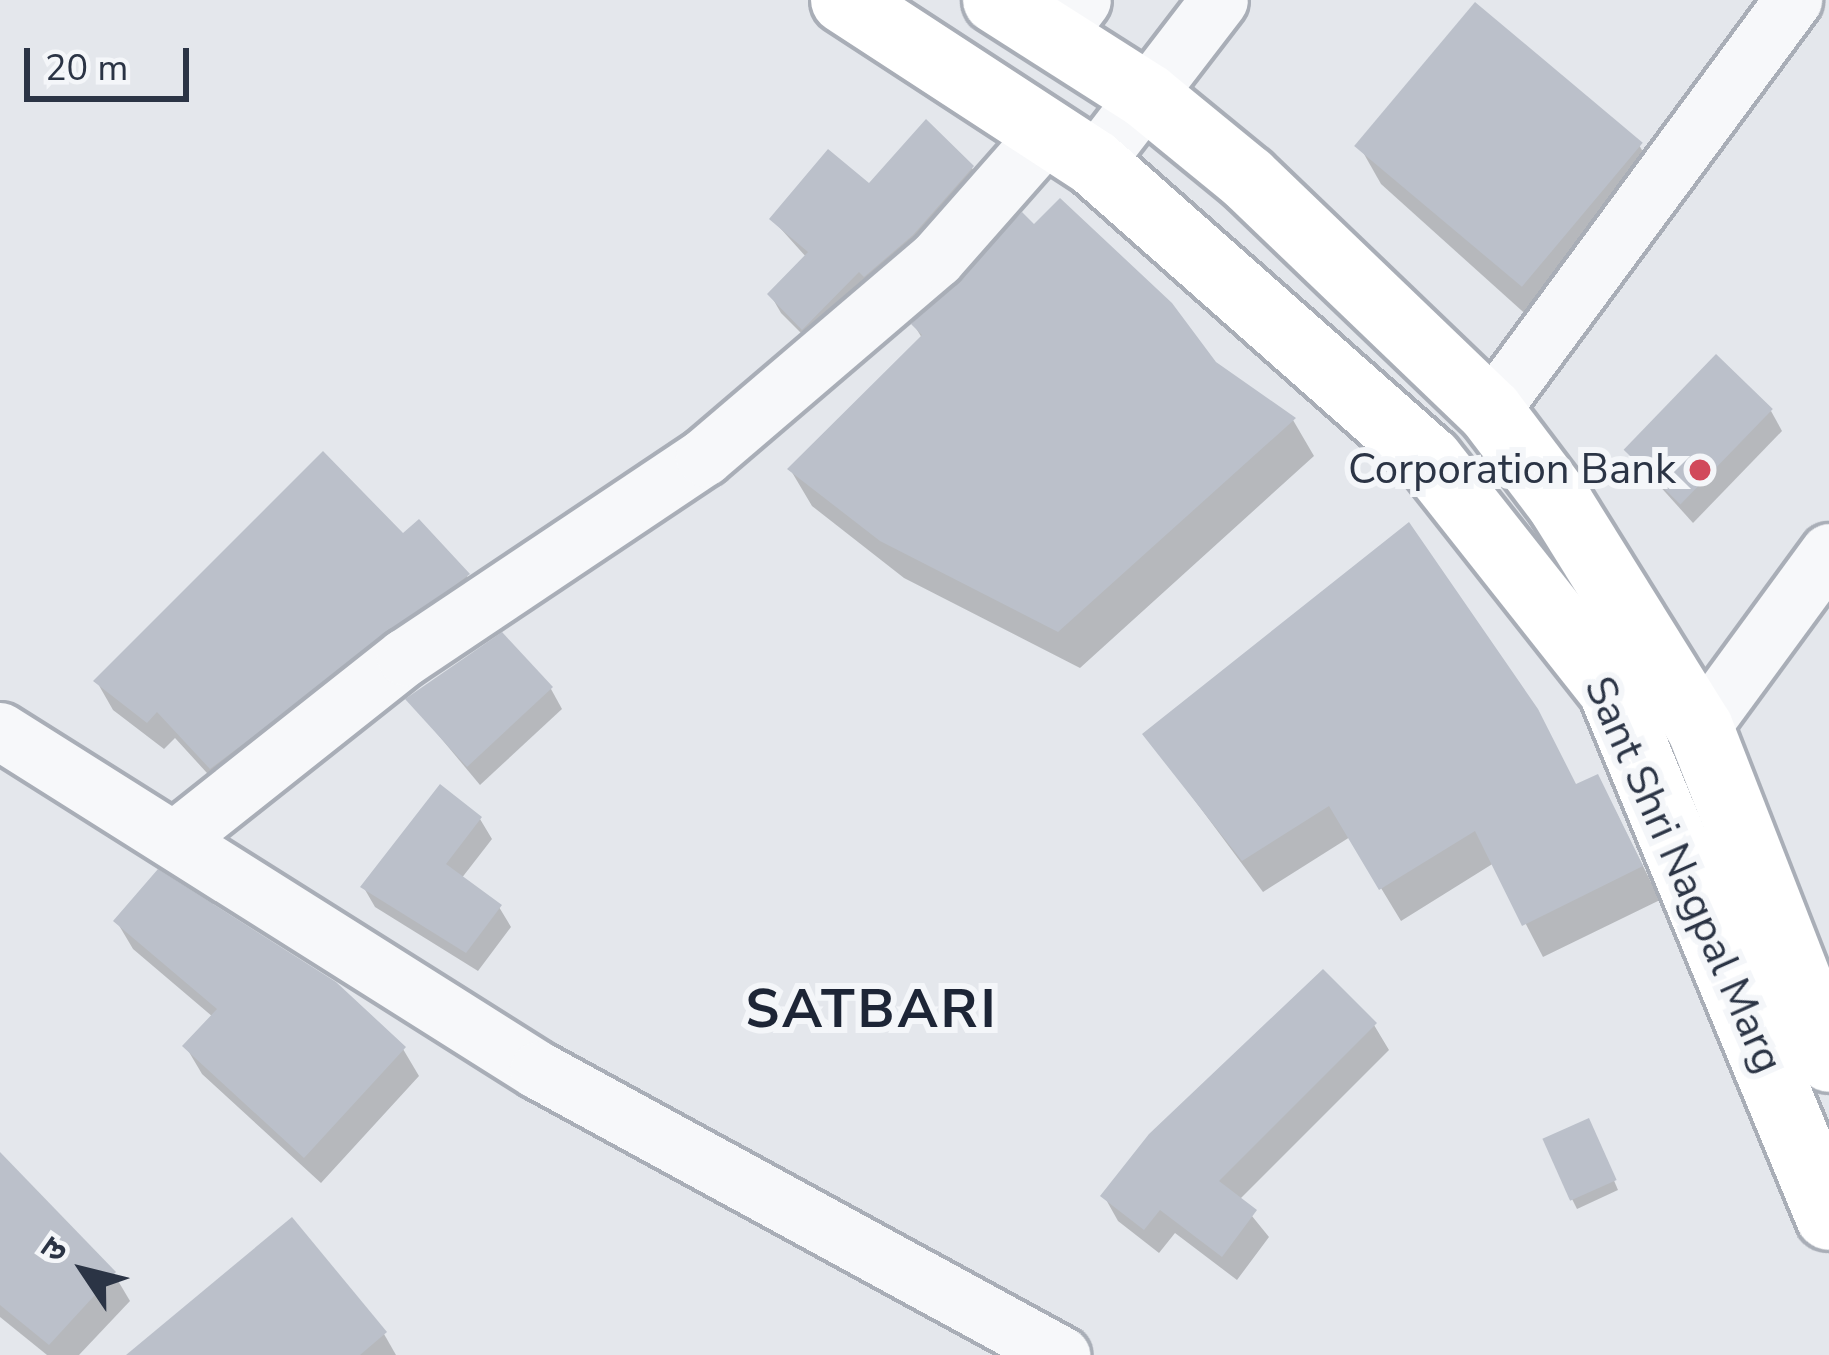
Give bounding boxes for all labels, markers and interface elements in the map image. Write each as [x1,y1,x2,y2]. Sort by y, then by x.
scale bar [30,24,195,98]
text: 20 m [45,44,128,93]
place label: Corporation Bank [1348,445,1676,495]
marker: Corporation Bank [1687,457,1713,483]
street label: Sant Shri Nagpal Marg [1573,669,1793,1081]
district label: SATBARI [745,977,999,1041]
north arrow [24,1211,144,1331]
text: उ [30,1229,78,1271]

